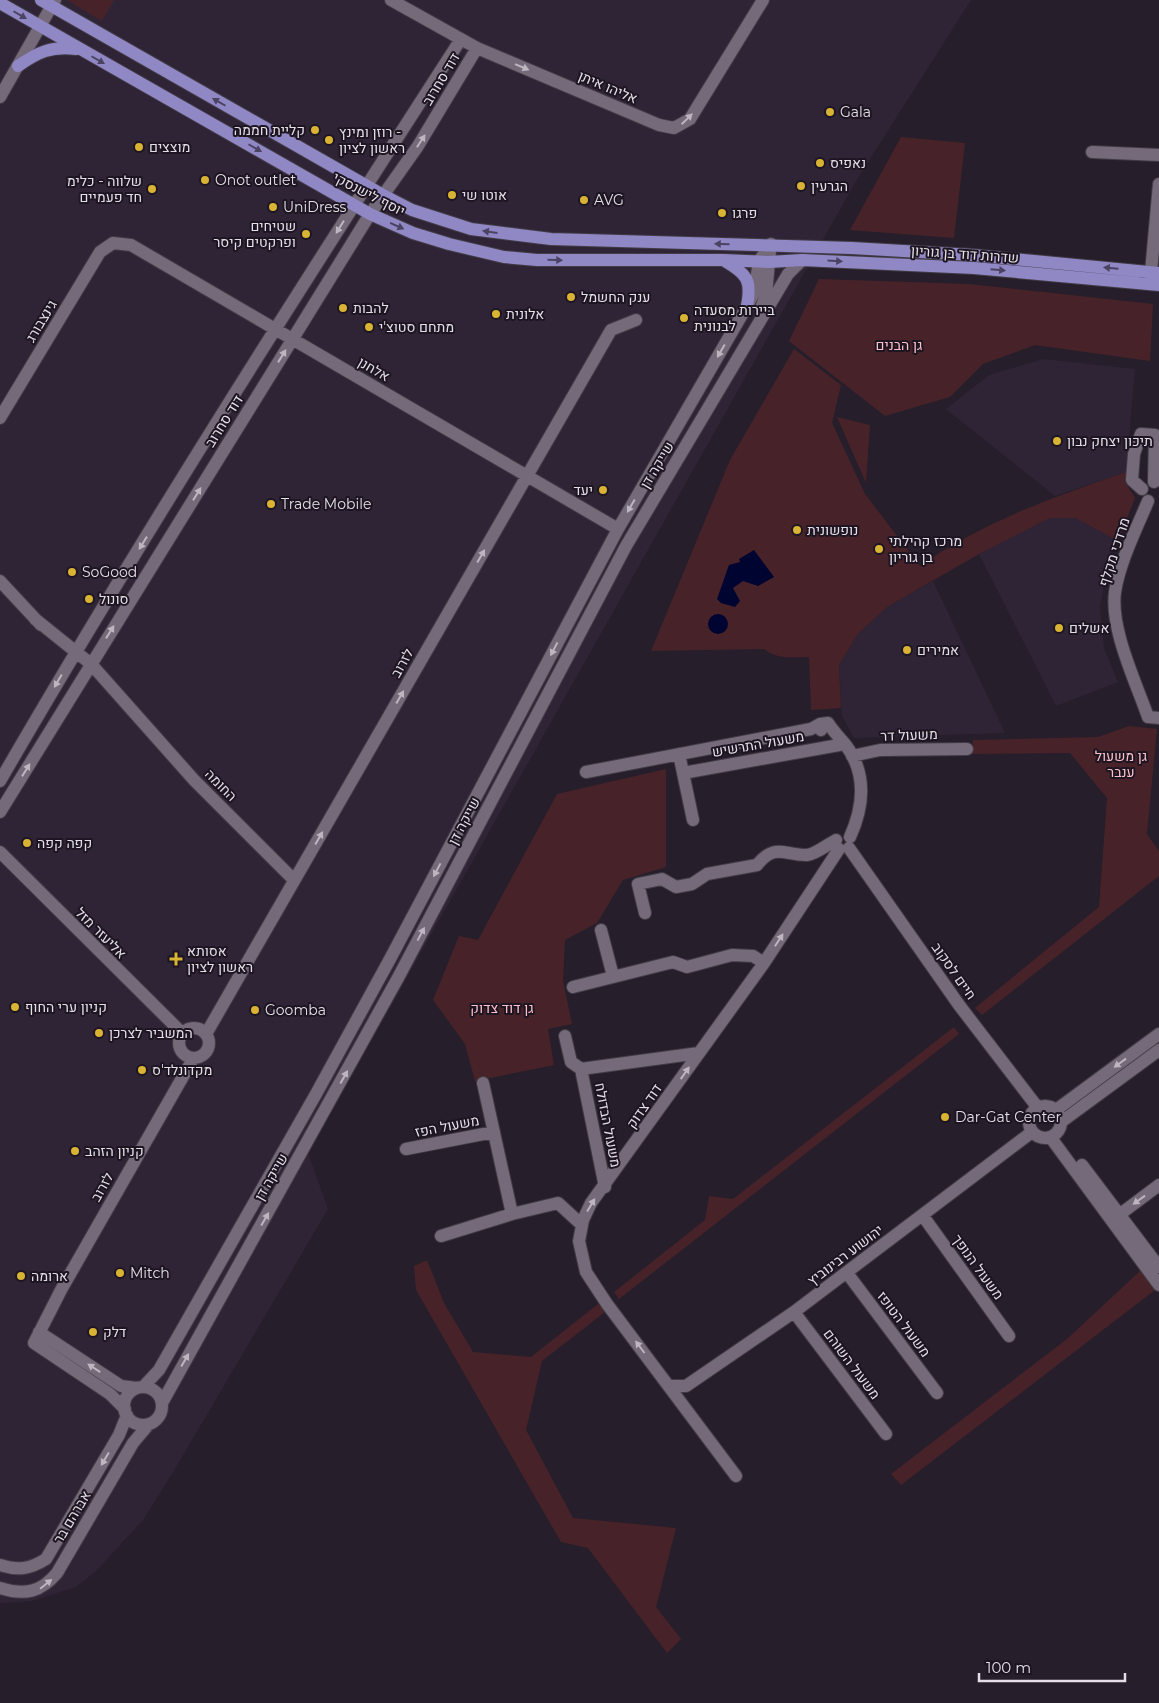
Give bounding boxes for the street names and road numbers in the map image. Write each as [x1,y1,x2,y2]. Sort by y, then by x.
street label: דוד סחרוב [418,49,464,109]
street label: אליהו איתן [576,67,640,107]
street label: יוסף לישנסקי [330,168,408,220]
street label: שדרות דוד בן גוריון [910,241,1020,267]
street label: גינצבורג [21,297,61,345]
street label: אלחנן [355,353,393,385]
street label: דוד סחרוב [201,392,247,450]
street label: שייקה דן [636,438,678,492]
street label: מרדכי מקלף [1094,515,1134,589]
street label: לזרוב [387,645,417,681]
street label: משעול דר [880,725,938,745]
street label: משעול התרשיש [710,727,806,761]
street label: החומה [201,765,241,805]
street label: שייקה דן [444,794,484,848]
street label: אליעזר מזל [72,904,130,962]
street label: חיים לסקוב [928,939,980,1003]
street label: דוד צדוק [622,1080,666,1132]
street label: משעול הבדולח [591,1081,625,1169]
street label: משעול הפז [413,1111,481,1141]
street label: שייקה דן [250,1150,292,1204]
street label: לזרוב [87,1169,117,1205]
street label: יהושוע רבינוביץ [803,1221,887,1289]
street label: משעול הנופך [948,1231,1008,1303]
street label: משעול הטופז [873,1288,935,1360]
street label: משעול השוהם [820,1325,884,1403]
street label: אברהם בר [49,1487,95,1547]

